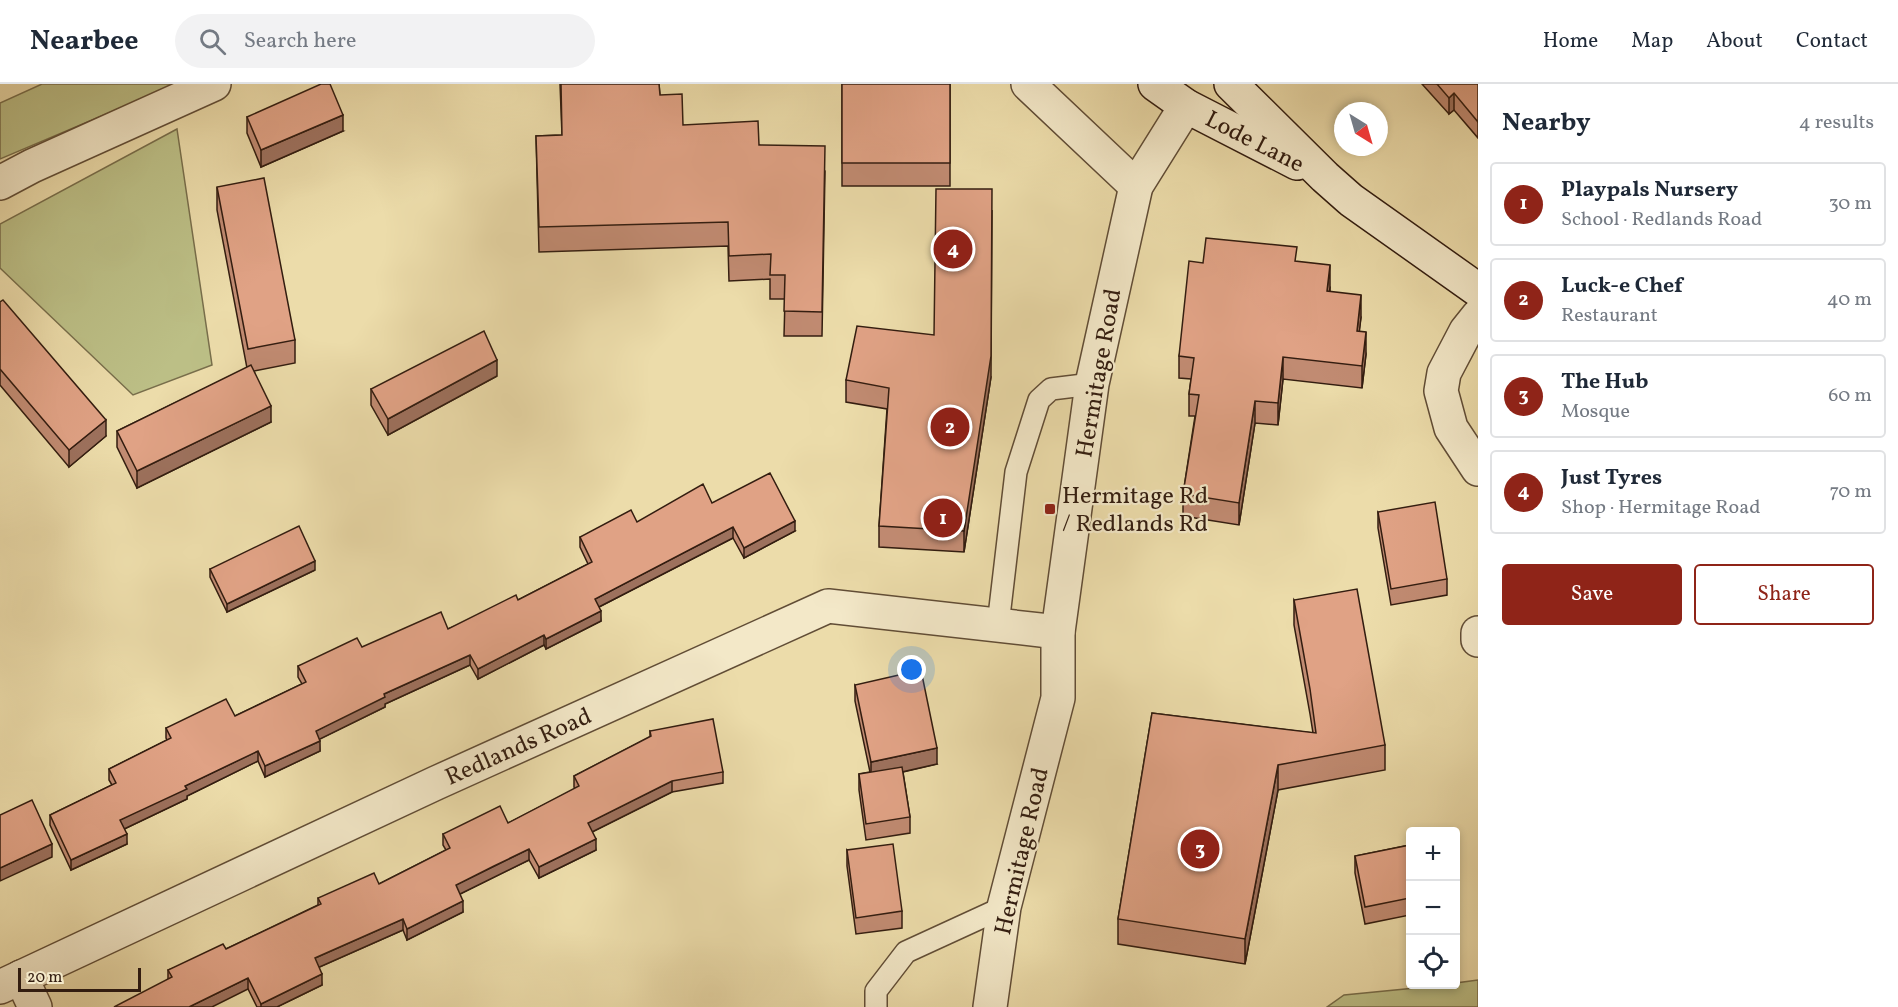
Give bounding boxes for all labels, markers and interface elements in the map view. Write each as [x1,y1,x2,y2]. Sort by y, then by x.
search box [175,14,595,68]
text: Nearbee [30,22,139,61]
icon: search [196,25,229,58]
text: Search here [244,26,356,57]
text: Home [1543,27,1598,56]
text: Map [1631,27,1673,56]
text: About [1706,27,1763,56]
text: Contact [1796,27,1868,56]
north arrow [1334,102,1388,156]
street label: Lode Lane [1199,103,1309,182]
text: Nearby [1502,105,1591,141]
text: 4 results [1799,109,1874,137]
text: Playpals Nursery [1561,175,1738,206]
text: 1 [1519,190,1528,218]
text: 30 m [1828,190,1872,218]
text: School · Redlands Road [1561,206,1762,234]
pin: 4 [934,226,972,272]
text: Luck-e Chef [1561,271,1683,302]
street label: Hermitage Road [1068,286,1132,460]
text: 2 [1518,286,1529,314]
text: 40 m [1827,286,1872,314]
text: Restaurant [1561,302,1658,330]
text: The Hub [1561,367,1648,398]
text: 3 [1518,382,1529,410]
text: 60 m [1828,382,1872,410]
text: Mosque [1561,398,1630,426]
pin: 2 [930,404,970,450]
text: Just Tyres [1561,463,1662,494]
text: 4 [1517,478,1530,506]
text: 70 m [1829,478,1872,506]
place label: Hermitage Rd / Redlands Rd [1062,480,1208,542]
text: Shop · Hermitage Road [1561,494,1760,522]
pin: 1 [924,496,962,540]
marker: Hermitage Rd / Redlands Rd [1043,502,1057,516]
button: Save [1502,564,1682,625]
button: Share [1694,564,1874,625]
your location [897,655,926,684]
street label: Redlands Road [440,700,597,795]
street label: Hermitage Road [987,764,1059,939]
pin: 3 [1180,826,1220,872]
map controls [1406,827,1460,989]
button: + [1406,827,1460,881]
button: − [1406,881,1460,935]
button: locate [1406,935,1460,989]
scale bar [18,965,141,992]
text: 20 m [27,967,62,989]

